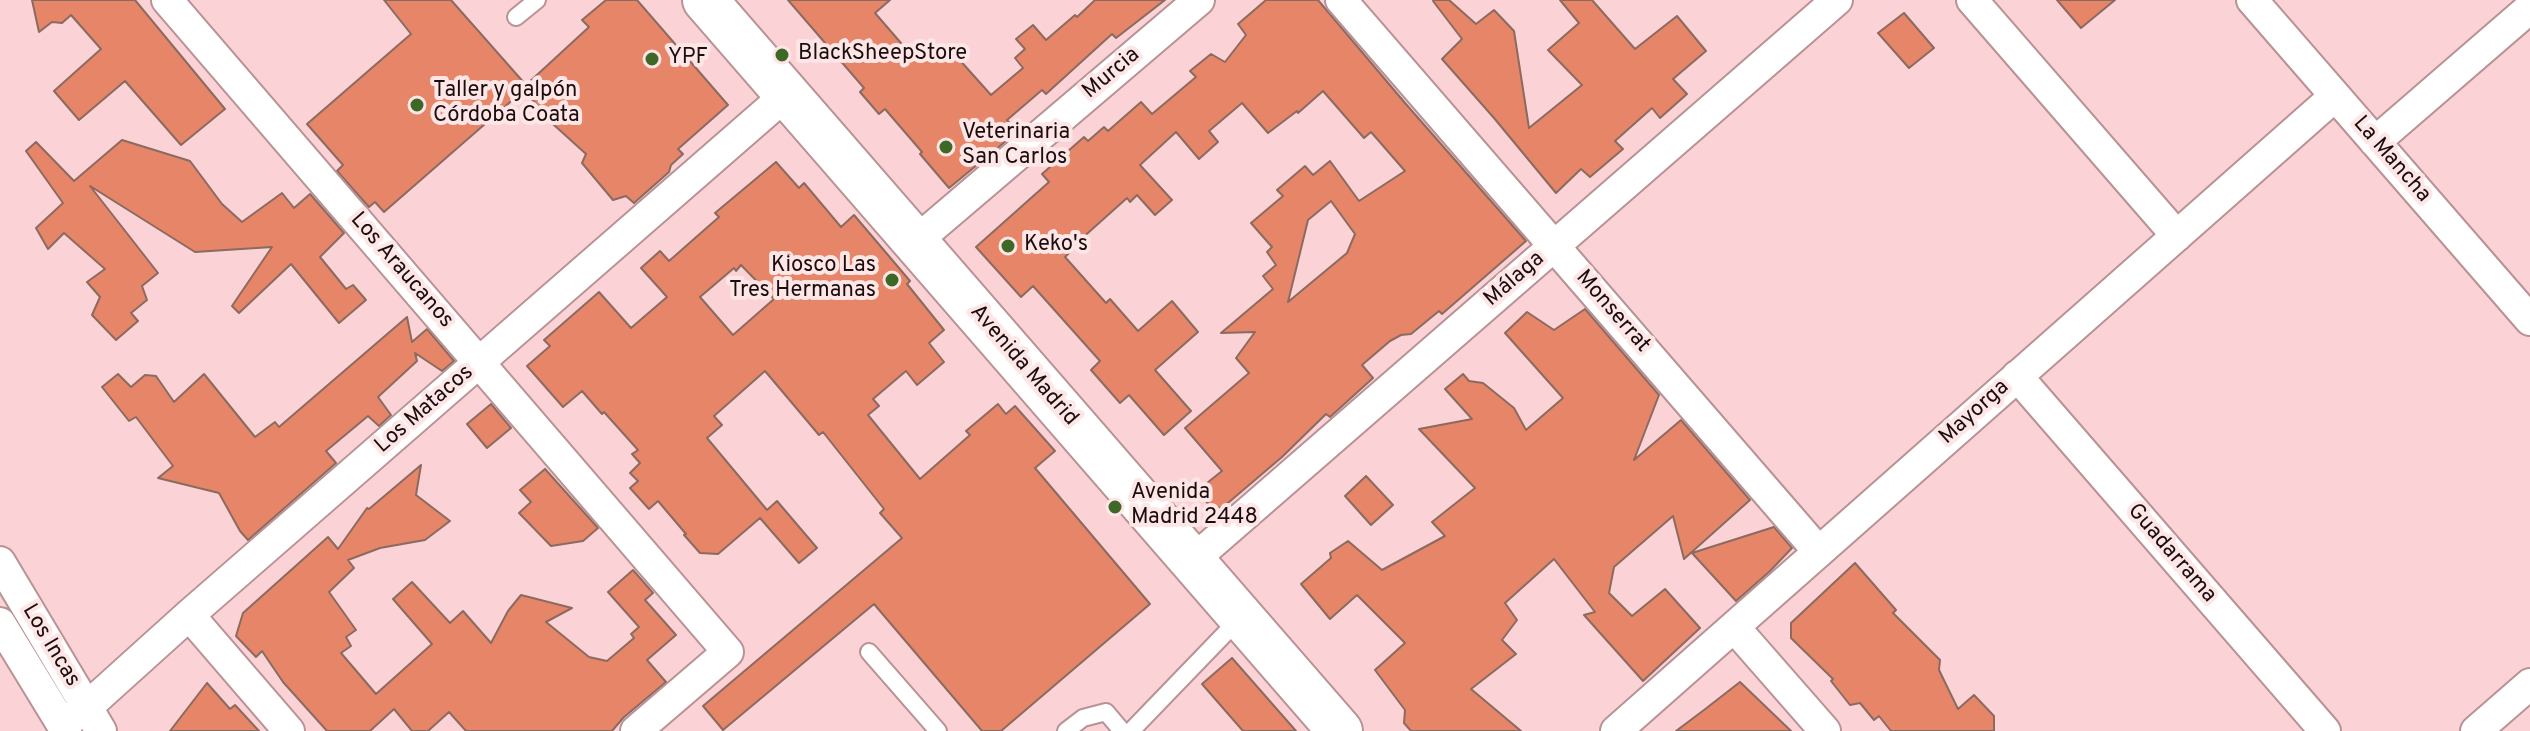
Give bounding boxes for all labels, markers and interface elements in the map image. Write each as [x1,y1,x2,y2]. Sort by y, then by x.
place label: BlackSheepStore [798,42,967,68]
street label: Murcia [1078,43,1146,105]
place label: YPF [668,46,708,72]
marker: BlackSheepStore [773,46,791,64]
marker: YPF [643,50,661,68]
place label: Taller y galpón Córdoba Coata [433,79,580,130]
marker: Taller y galpón Córdoba Coata [408,96,426,114]
street label: La Mancha [2346,111,2436,209]
place label: Veterinaria San Carlos [962,121,1070,172]
marker: Veterinaria San Carlos [937,138,955,156]
street label: Los Araucanos [344,208,458,334]
place label: Keko's [1024,233,1088,259]
marker: Keko's [999,237,1017,255]
street label: Málaga [1480,247,1550,313]
place label: Kiosco Las Tres Hermanas [729,254,876,306]
street label: Monserrat [1569,265,1655,359]
marker: Kiosco Las Tres Hermanas [883,271,901,289]
street label: Avenida Madrid [963,300,1083,432]
street label: Los Matacos [370,360,480,460]
street label: Mayorga [1935,375,2015,451]
place label: Avenida Madrid 2448 [1131,481,1258,532]
marker: Avenida Madrid 2448 [1106,498,1124,516]
street label: Guadarrama [2121,499,2221,609]
street label: Los Incas [15,600,85,692]

